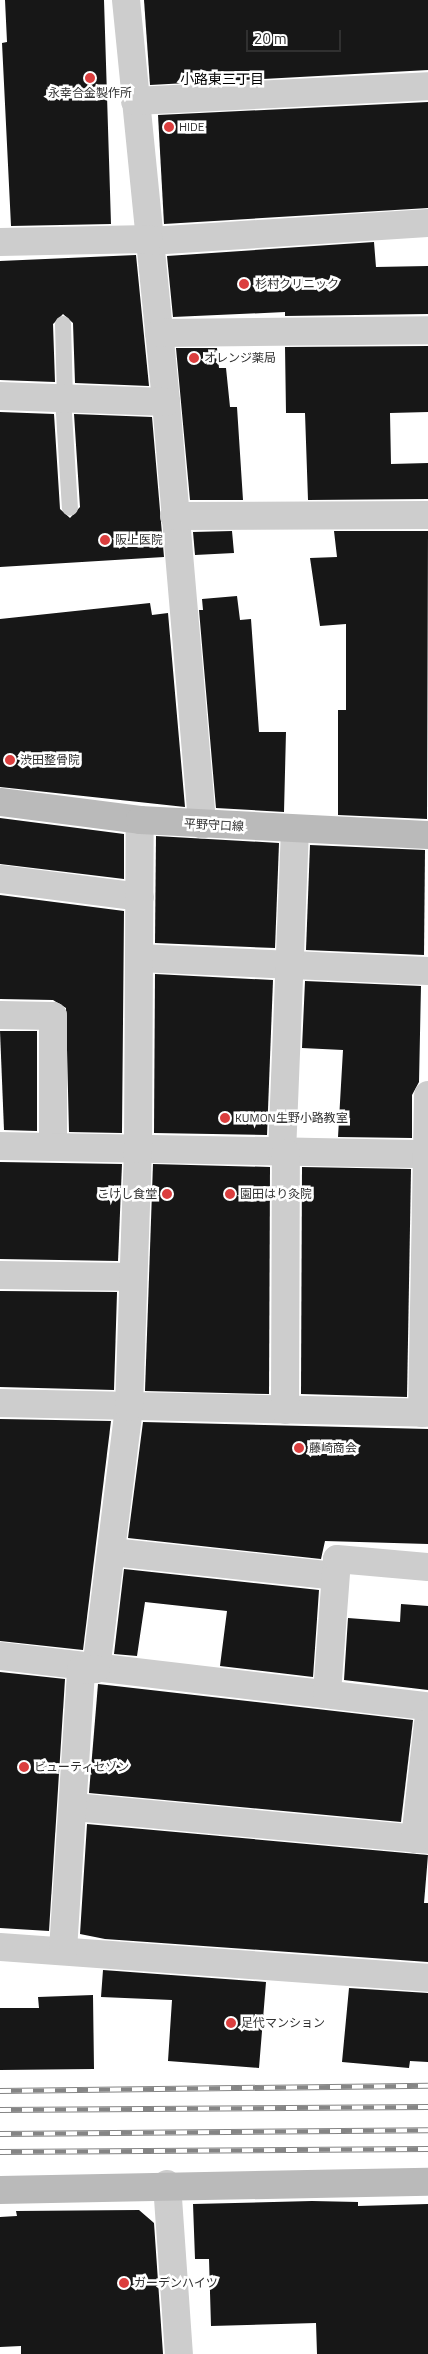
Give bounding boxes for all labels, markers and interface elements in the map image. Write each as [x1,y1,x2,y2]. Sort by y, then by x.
scale bar [248,20,343,52]
text: 20 m [254,27,287,50]
district label: 小路東三丁目 [180,71,264,87]
marker: 永幸合金製作所 [84,72,96,84]
place label: 永幸合金製作所 [48,86,132,100]
place label: HIDE [179,120,204,134]
marker: HIDE [163,121,175,133]
marker: 杉村クリニック [237,277,251,291]
place label: 杉村クリニック [255,277,339,291]
place label: オレンジ薬局 [204,351,276,365]
marker: オレンジ薬局 [188,352,200,364]
place label: 阪上医院 [115,533,163,547]
marker: 阪上医院 [99,534,111,546]
place label: 渋田整骨院 [20,753,80,767]
marker: 渋田整骨院 [4,754,16,766]
street label: 平野守口線 [184,816,244,834]
place label: KUMON生野小路教室 [235,1111,348,1125]
marker: KUMON生野小路教室 [219,1112,231,1124]
place label: こけし食堂 [97,1187,157,1201]
place label: 園田はり灸院 [240,1187,312,1201]
marker: こけし食堂 [161,1188,173,1200]
marker: 園田はり灸院 [224,1188,236,1200]
place label: 藤崎商会 [309,1441,357,1455]
marker: 藤崎商会 [293,1442,305,1454]
place label: ビューティセゾン [34,1760,130,1774]
marker: ビューティセゾン [18,1761,30,1773]
place label: 足代マンション [241,2016,325,2030]
marker: 足代マンション [225,2017,237,2029]
place label: ガーデンハイツ [134,2276,218,2290]
marker: ガーデンハイツ [118,2277,130,2289]

